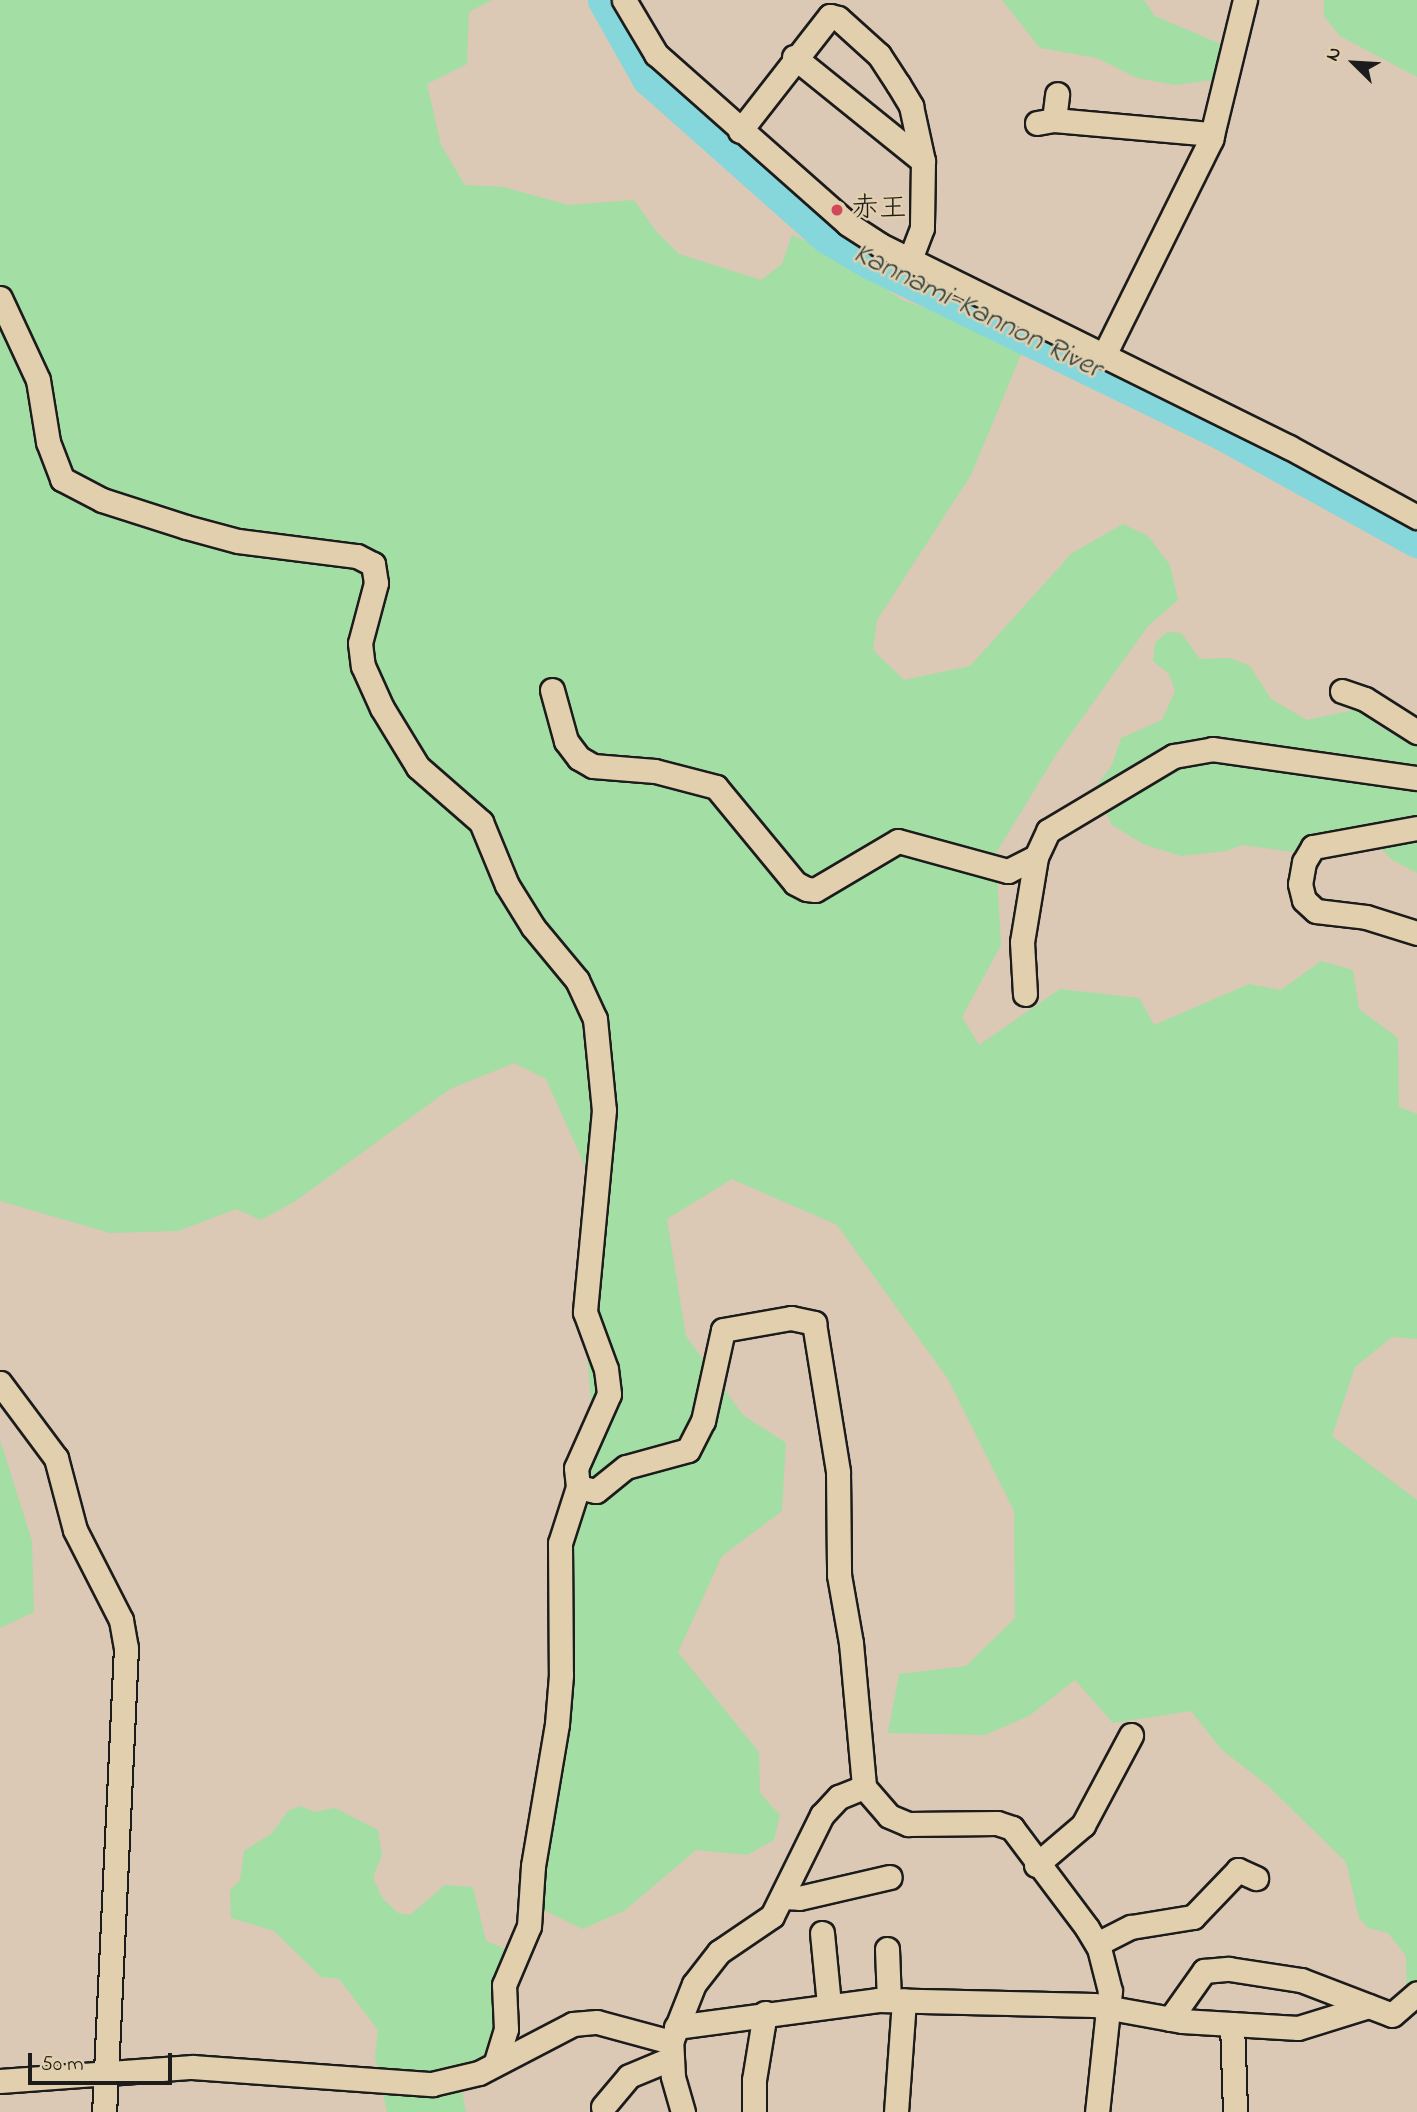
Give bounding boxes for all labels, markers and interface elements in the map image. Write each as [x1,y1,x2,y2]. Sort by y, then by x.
north arrow [1319,28,1389,98]
text: N [1319,43,1349,66]
place label: 赤王 [851,193,907,227]
marker: 赤王 [829,202,845,218]
water label: Kannami-Kannon River [847,236,1107,388]
scale bar [32,2038,175,2082]
text: 50 m [41,2050,84,2080]

